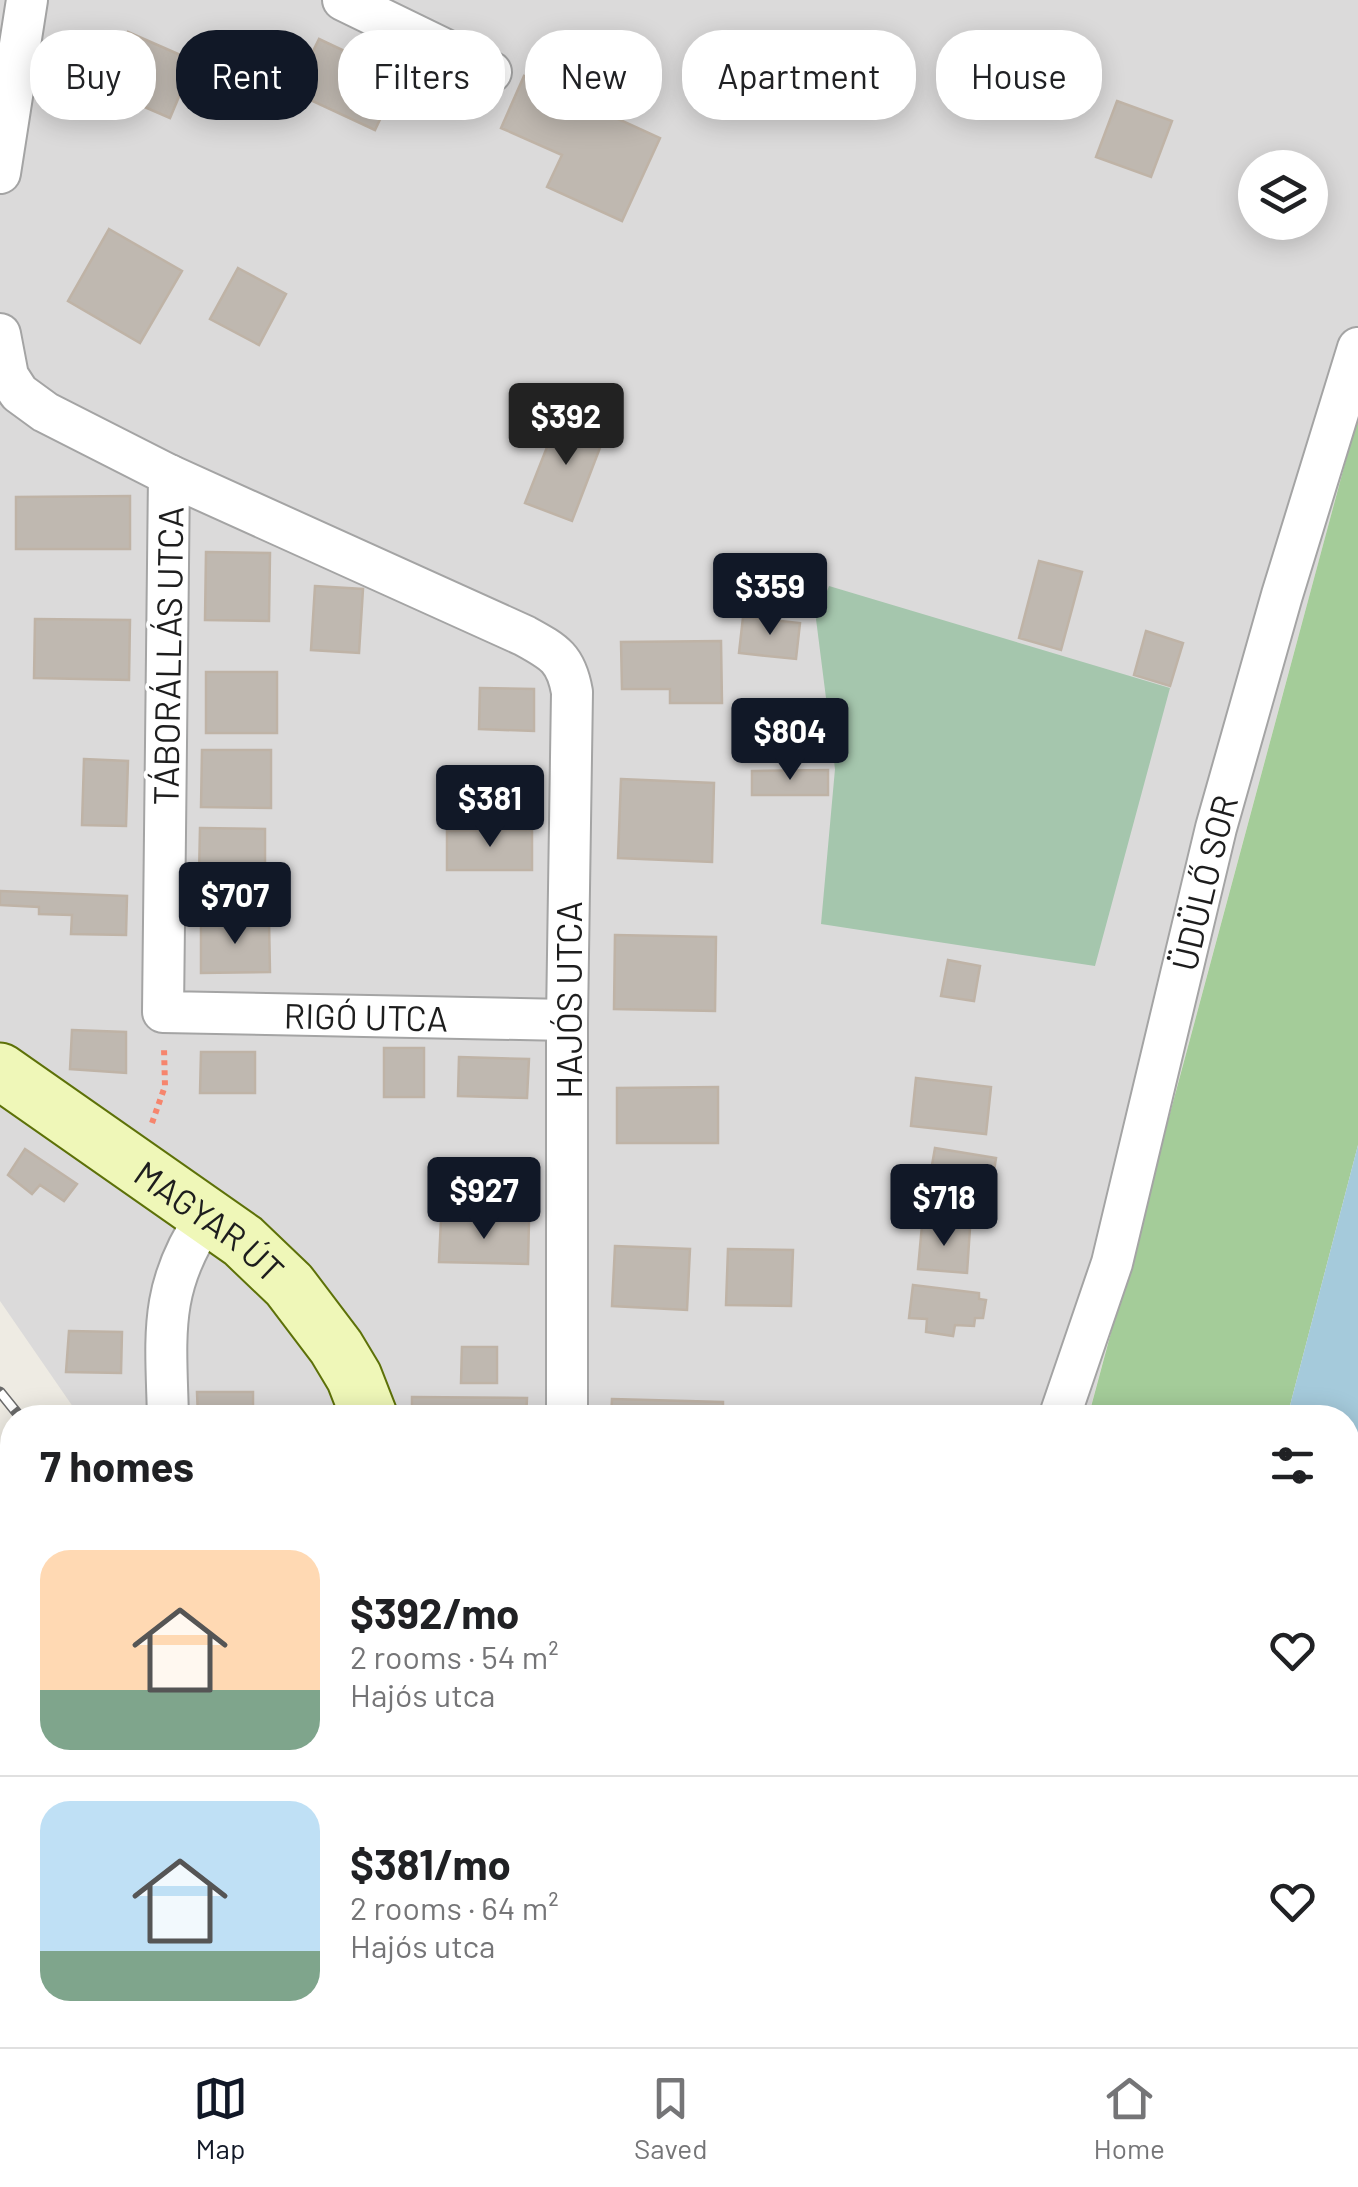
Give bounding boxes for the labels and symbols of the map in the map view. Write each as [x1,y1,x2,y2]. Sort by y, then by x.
pin: $392 [507,383,625,468]
street label: TÁBORÁLLÁS UTCA [143,506,191,806]
pin: $359 [711,553,829,638]
pin: $804 [731,698,849,783]
pin: $381 [431,765,549,850]
street label: ÜDÜLŐ SOR [1162,790,1245,975]
pin: $707 [176,862,294,947]
street label: HAJÓS UTCA [547,901,589,1099]
street label: RIGÓ UTCA [283,993,448,1039]
street label: MAGYAR ÚT [127,1151,293,1290]
pin: $927 [425,1157,543,1242]
pin: $718 [885,1164,1003,1249]

